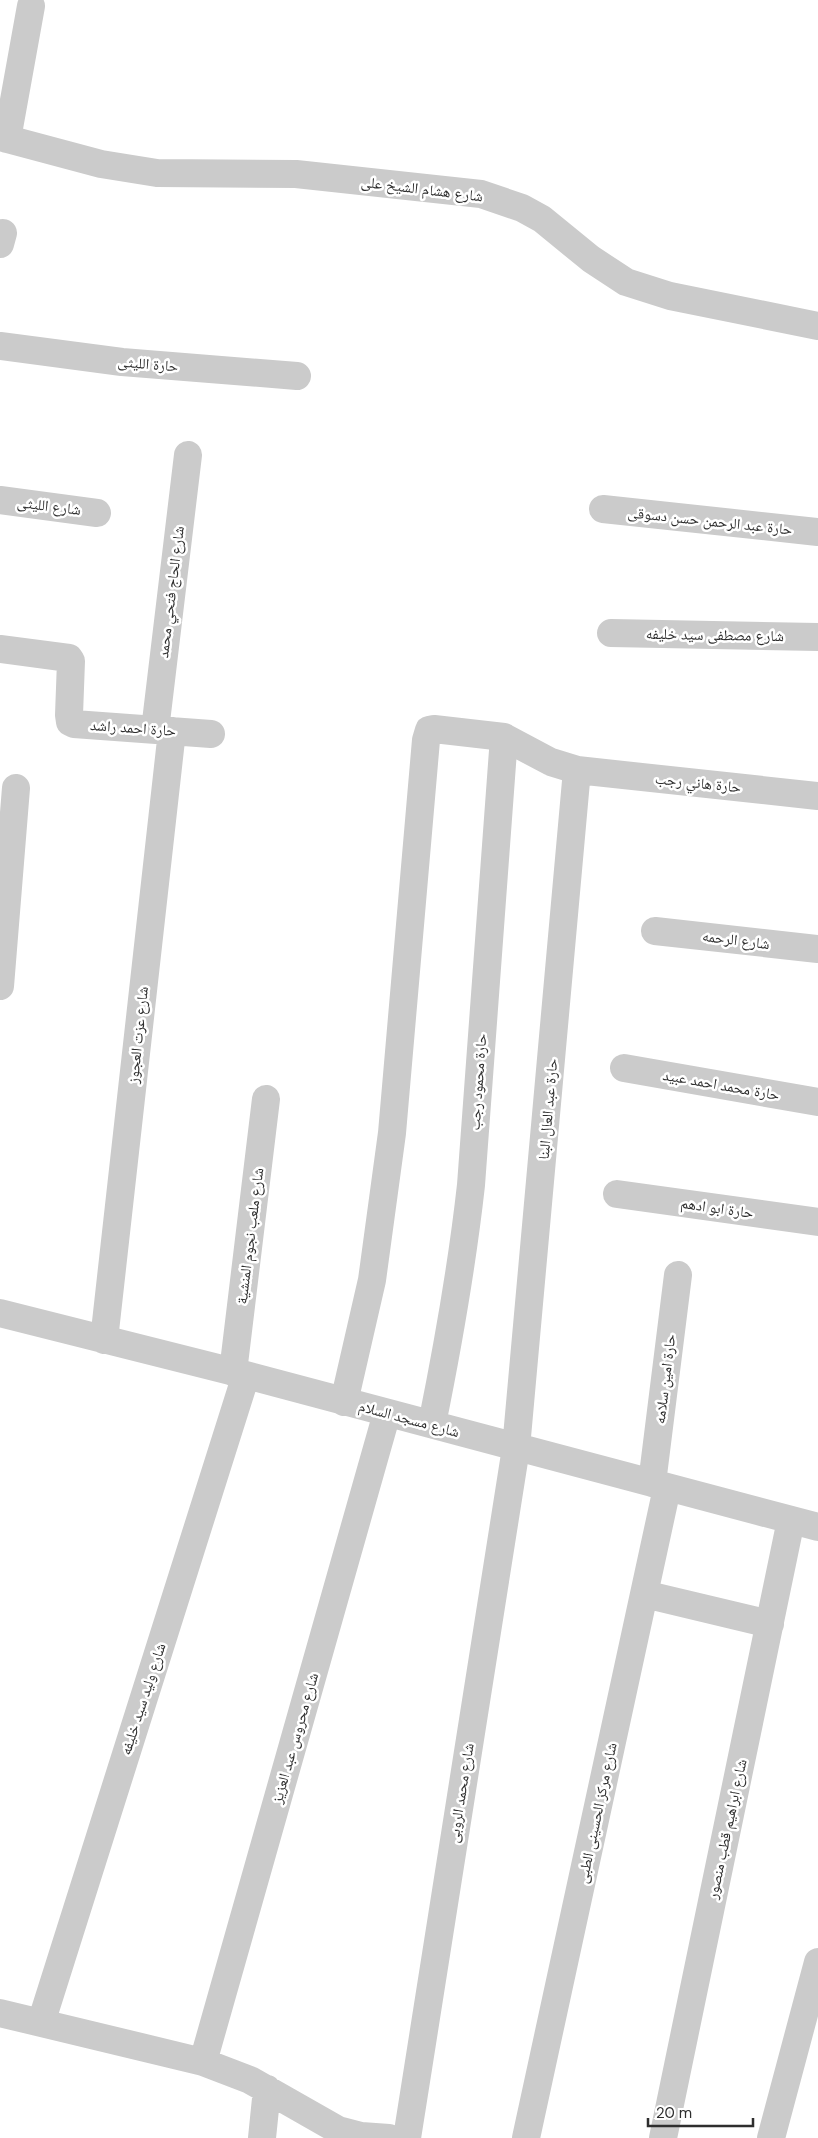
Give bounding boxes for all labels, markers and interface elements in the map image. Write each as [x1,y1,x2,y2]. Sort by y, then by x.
street label: شارع هشام الشيخ على [360,172,484,206]
street label: حارة الليثى [117,351,180,377]
street label: شارع الليثى [16,492,82,520]
street label: حارة عبد الرحمن حسن دسوقى [627,502,794,540]
street label: شارع الحاج فتحي محمد [153,525,191,659]
street label: شارع مصطفى سيد خليفه [646,624,784,646]
street label: حارة احمد راشد [89,715,177,741]
street label: حارة هاني رجب [654,769,743,799]
street label: شارع الرحمه [701,926,771,954]
street label: شارع عزت العجوز [123,985,153,1086]
street label: حارة محمود رجب [465,1032,491,1131]
street label: حارة عبد العال البنا [534,1057,562,1160]
street label: حارة محمد احمد عبيد [661,1065,781,1105]
street label: شارع ملعب نجوم المنشية [232,1166,268,1305]
street label: حارة ابو ادهم [679,1193,755,1223]
street label: حارة امين سلامه [650,1332,680,1425]
street label: شارع مسجد السلام [356,1396,462,1442]
street label: شارع وليد سيد خليفه [115,1640,171,1758]
street label: شارع محروس عبد العزيز [267,1670,323,1807]
street label: شارع محمد الروبى [443,1741,479,1844]
street label: شارع مركز الحسينى الطبى [572,1741,622,1885]
street label: شارع ابراهيم قطب منصور [702,1757,752,1902]
scale bar [648,2096,753,2128]
text: 20 m [656,2103,692,2123]

